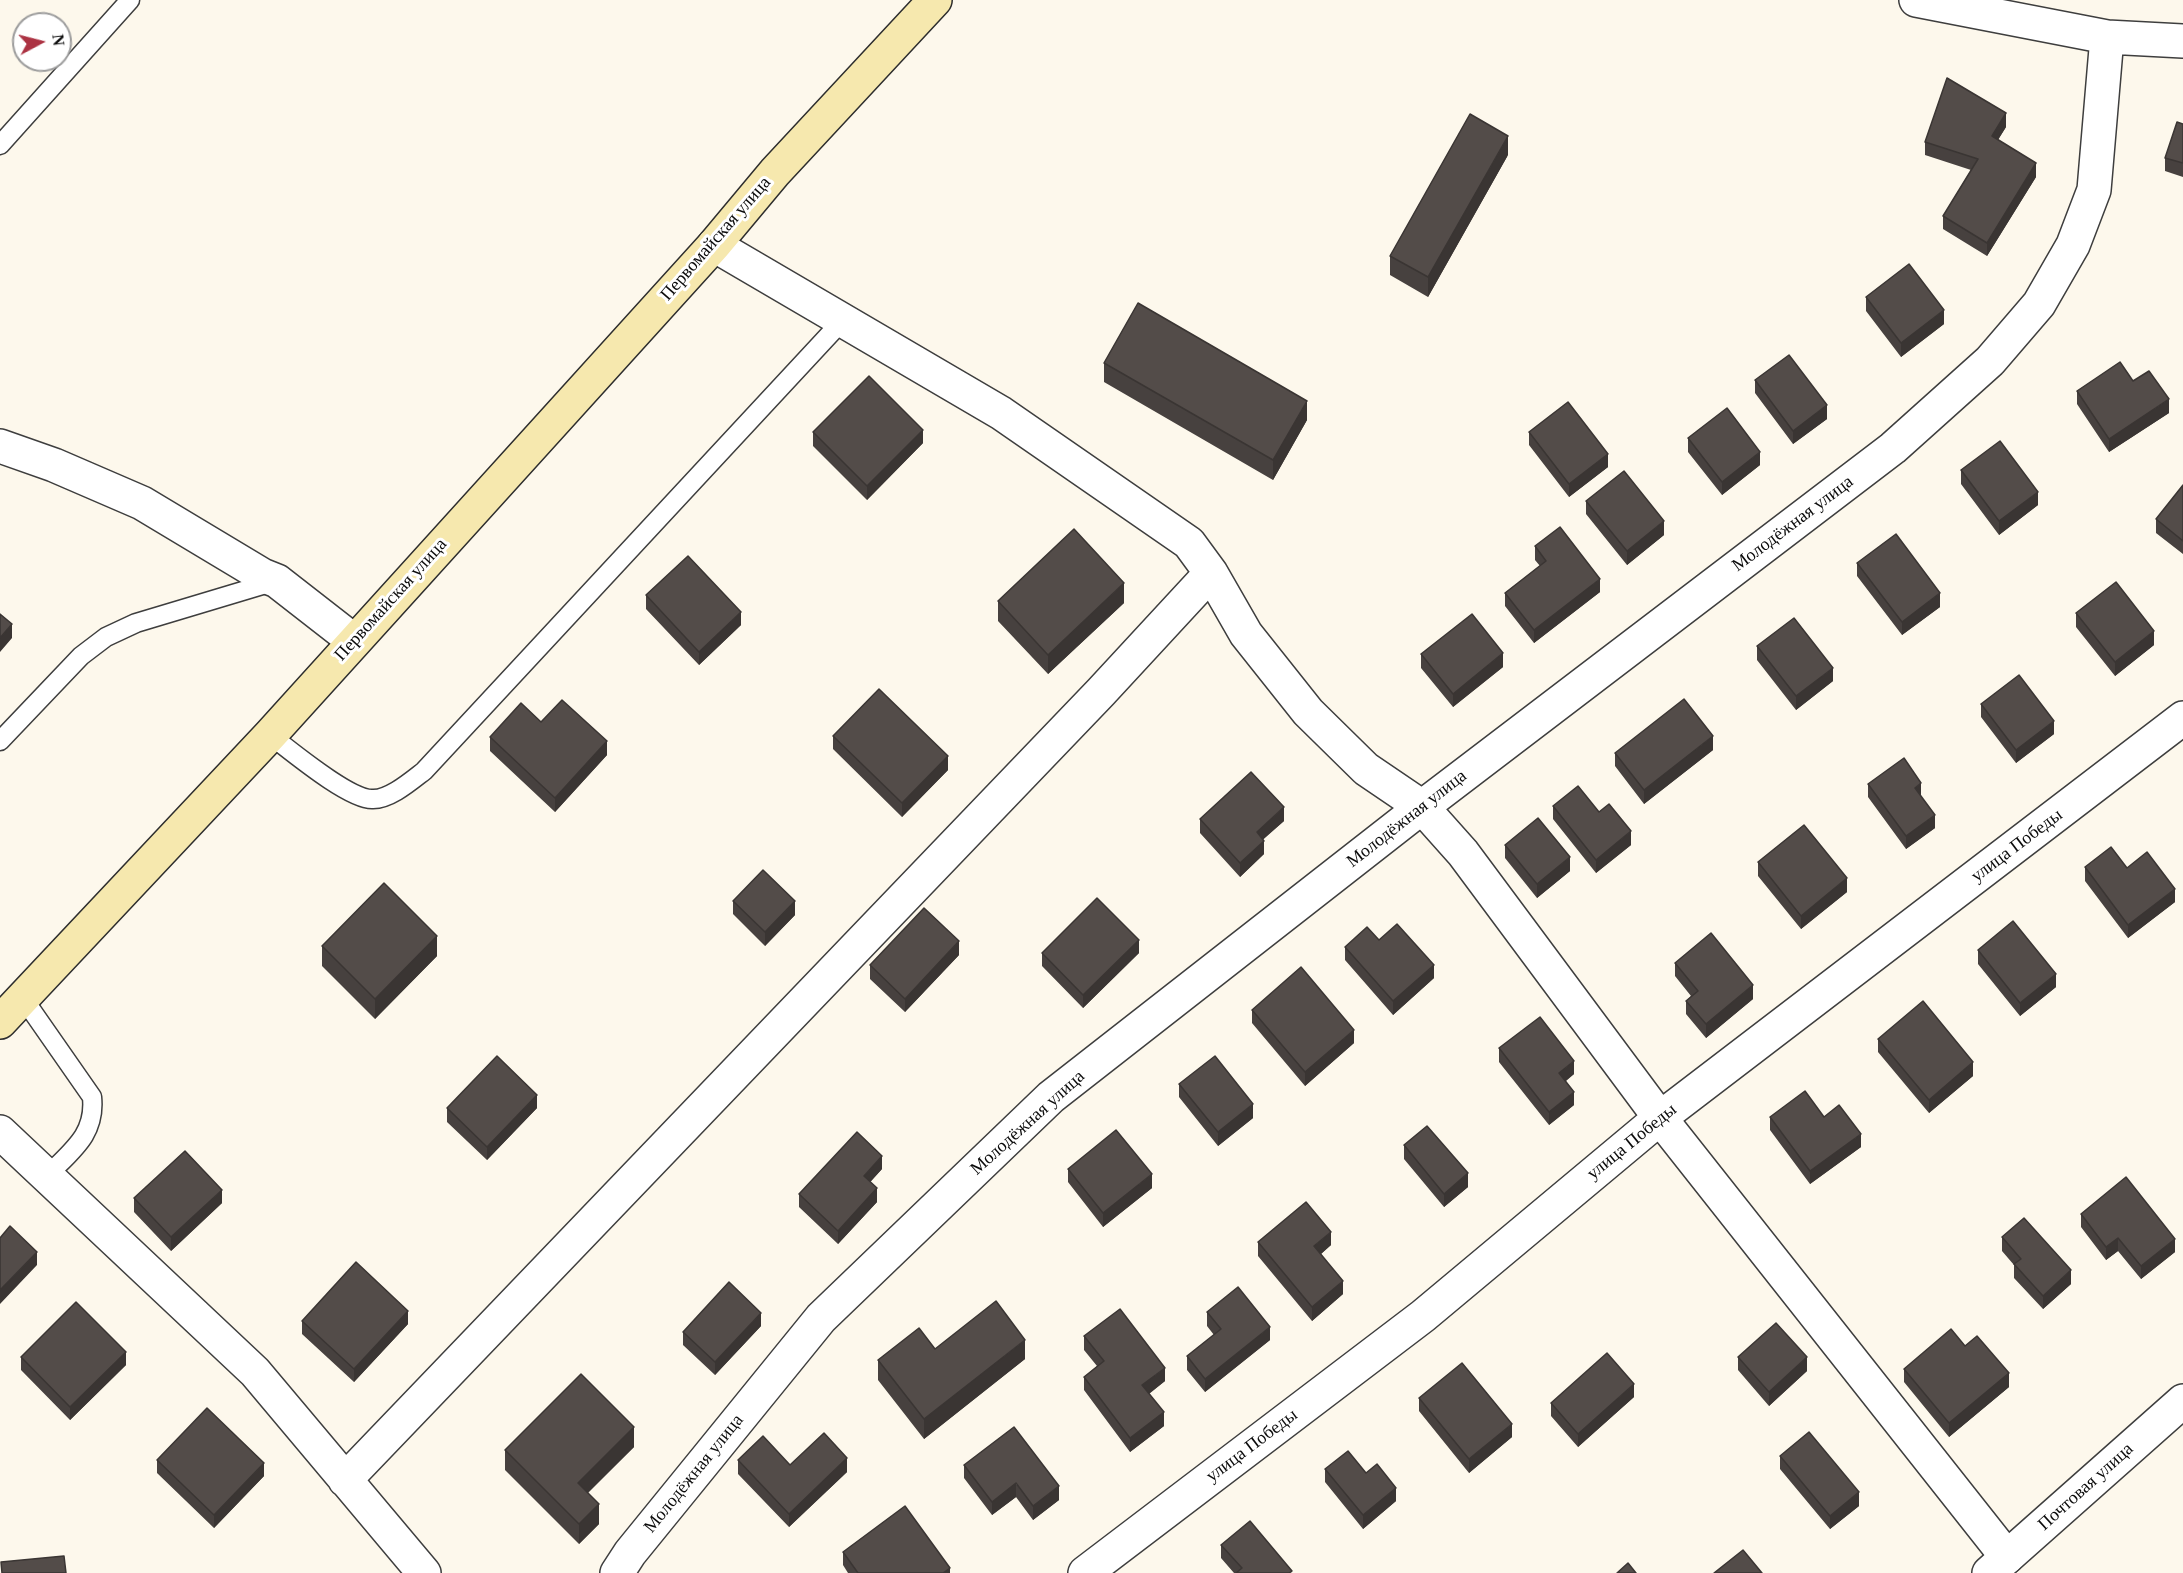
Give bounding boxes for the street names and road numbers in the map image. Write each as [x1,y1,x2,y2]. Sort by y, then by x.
street label: Первомайская улица [656,172,776,306]
street label: Молодёжная улица [1728,471,1858,577]
street label: Первомайская улица [330,534,452,666]
street label: Молодёжная улица [1343,765,1471,873]
street label: улица Победы [1967,805,2067,887]
street label: Молодёжная улица [966,1066,1090,1180]
street label: улица Победы [1583,1099,1681,1185]
street label: улица Победы [1202,1405,1302,1487]
street label: Молодёжная улица [640,1410,748,1538]
street label: Почтовая улица [2034,1439,2138,1535]

